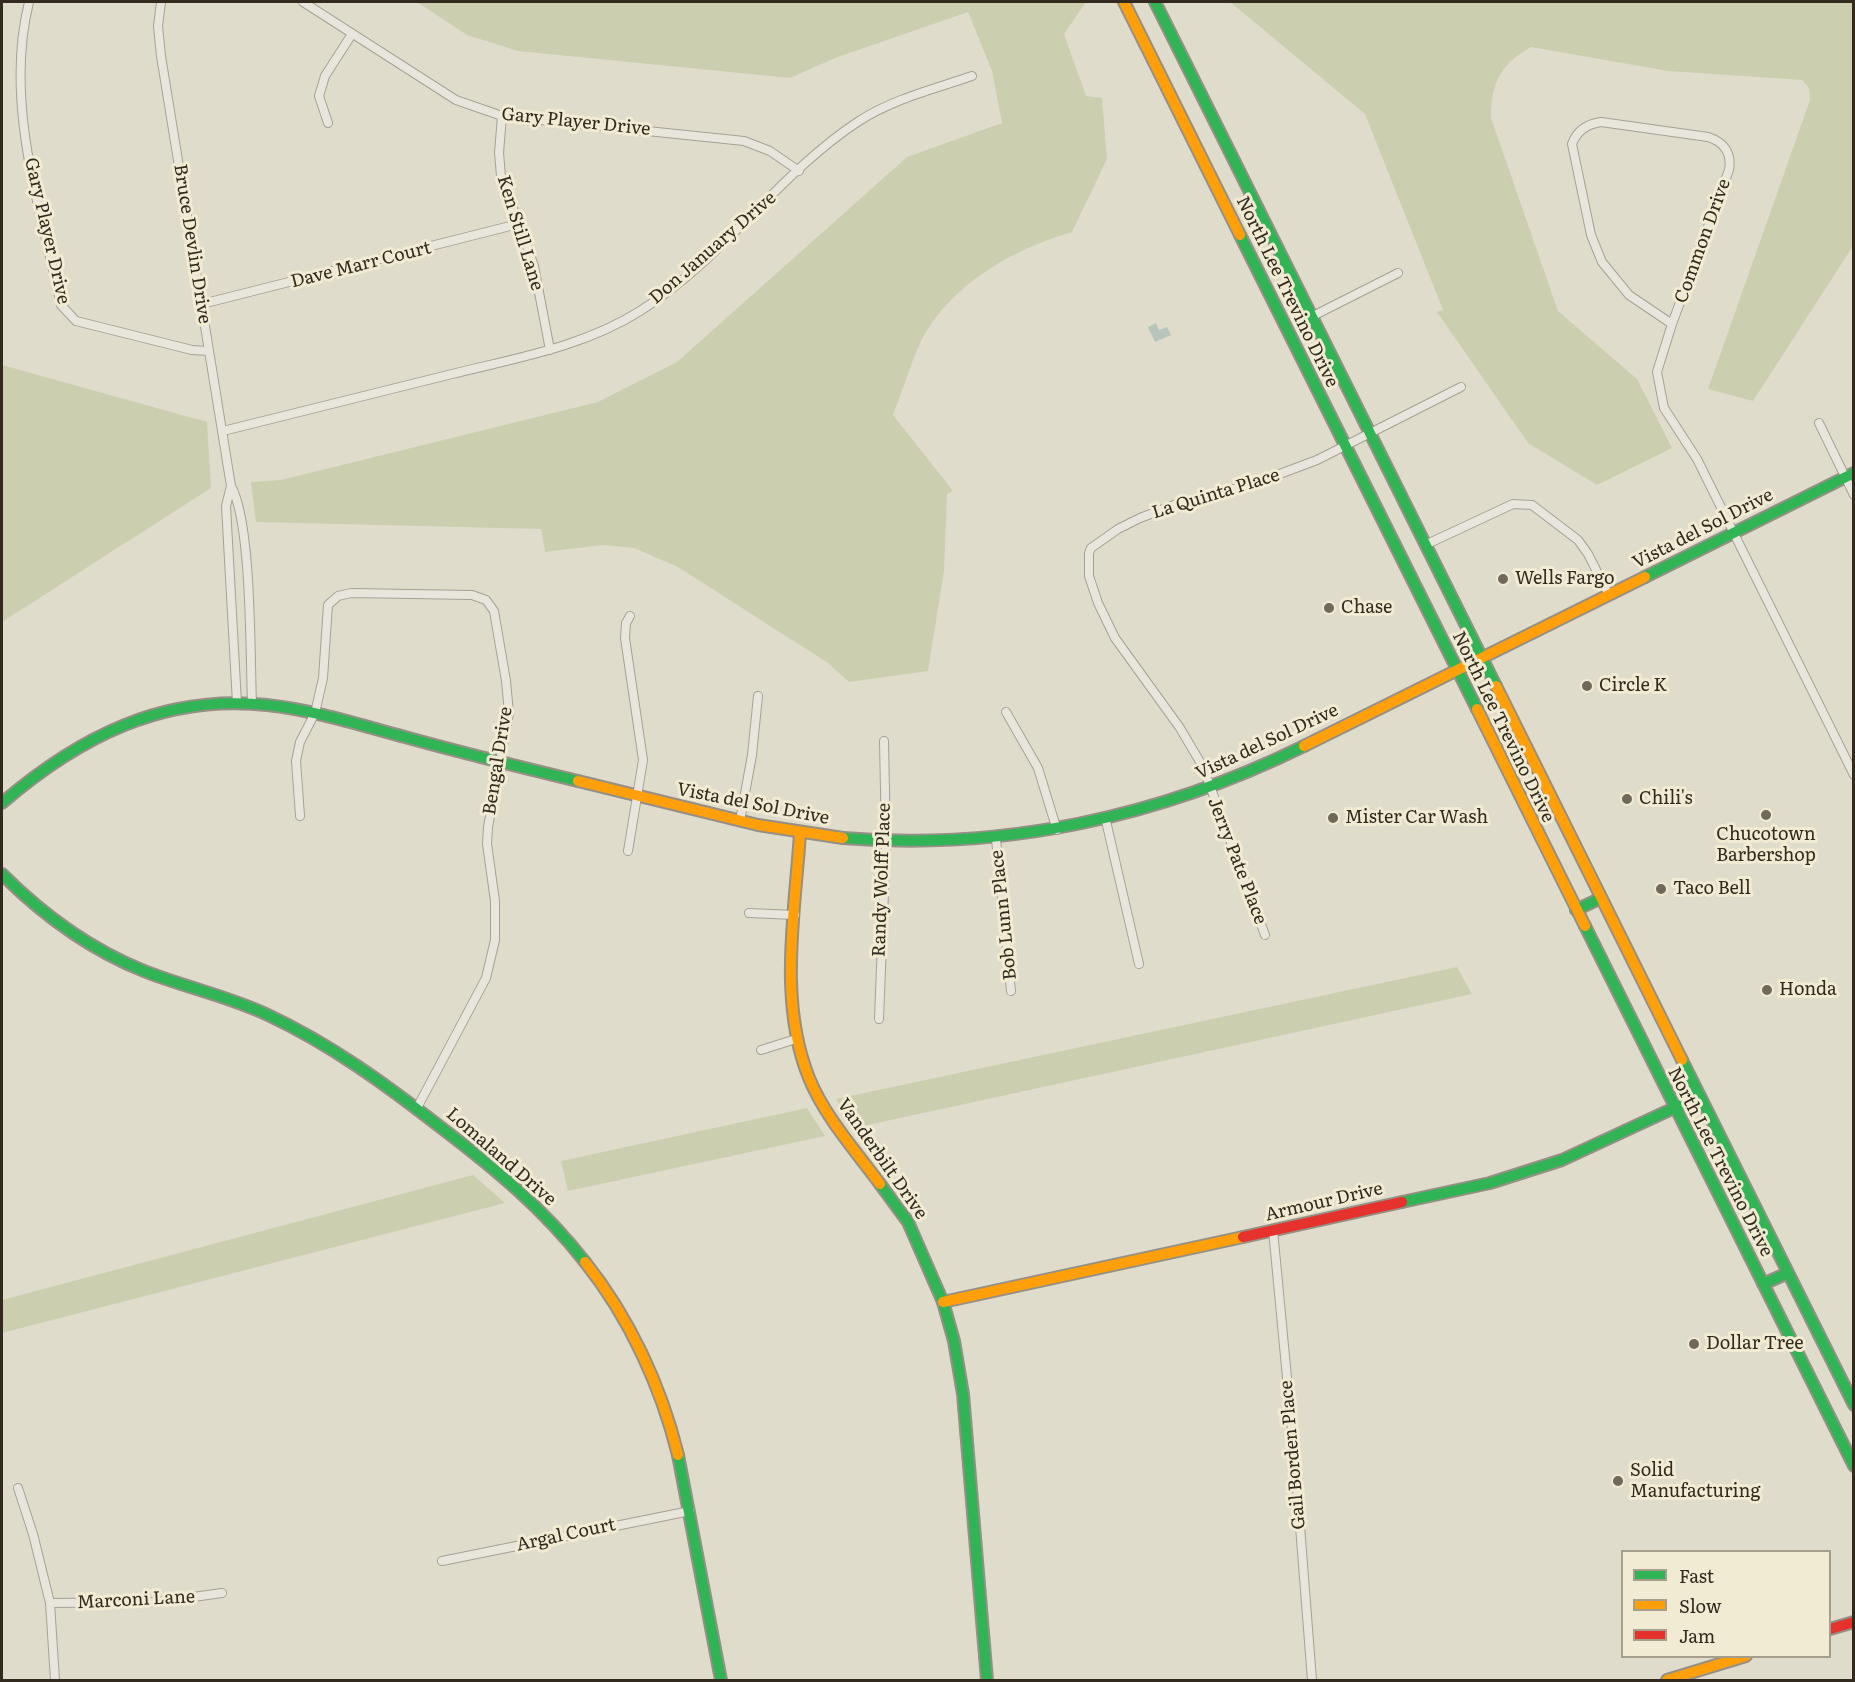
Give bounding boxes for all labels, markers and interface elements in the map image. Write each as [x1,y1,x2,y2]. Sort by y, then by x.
street label: Gary Player Drive [500,103,652,141]
street label: Gary Player Drive [20,156,74,306]
street label: Bruce Devlin Drive [169,163,215,325]
street label: Ken Still Lane [492,173,548,293]
street label: Common Drive [1670,176,1736,306]
street label: Don January Drive [645,187,781,309]
street label: North Lee Trevino Drive [1231,193,1343,391]
street label: Dave Marr Court [289,237,433,293]
street label: La Quinta Place [1150,464,1282,524]
street label: Vista del Sol Drive [1629,484,1777,574]
place label: Wells Fargo [1515,568,1615,590]
marker: Wells Fargo [1496,572,1510,586]
place label: Chase [1341,597,1392,619]
marker: Chase [1322,601,1336,615]
street label: North Lee Trevino Drive [1447,628,1559,826]
place label: Circle K [1599,675,1667,697]
marker: Circle K [1580,679,1594,693]
street label: Vista del Sol Drive [1192,699,1342,785]
street label: Bengal Drive [479,705,517,817]
street label: Vista del Sol Drive [675,779,831,829]
place label: Chili's [1639,788,1693,810]
marker: Chili's [1620,792,1634,806]
street label: Jerry Pate Place [1203,794,1271,928]
street label: Randy Wolff Place [869,803,895,957]
place label: Mister Car Wash [1345,807,1488,829]
marker: Chucotown Barbershop [1759,808,1773,822]
marker: Mister Car Wash [1326,811,1340,825]
place label: Chucotown Barbershop [1716,824,1816,866]
street label: Bob Lunn Place [986,849,1022,981]
place label: Taco Bell [1673,878,1751,900]
marker: Taco Bell [1654,882,1668,896]
place label: Honda [1779,979,1837,1001]
marker: Honda [1760,983,1774,997]
street label: North Lee Trevino Drive [1663,1064,1777,1260]
street label: Vanderbilt Drive [832,1094,932,1224]
street label: Lomaland Drive [442,1103,560,1211]
street label: Armour Drive [1263,1178,1385,1226]
place label: Dollar Tree [1706,1333,1804,1355]
marker: Dollar Tree [1687,1337,1701,1351]
street label: Gail Borden Place [1276,1380,1310,1530]
place label: Solid Manufacturing [1630,1460,1760,1502]
marker: Solid Manufacturing [1611,1474,1625,1488]
street label: Argal Court [514,1514,618,1556]
legend [1621,1550,1831,1658]
text: Fast [1679,1562,1714,1589]
street label: Marconi Lane [76,1586,196,1614]
text: Slow [1679,1592,1721,1619]
text: Jam [1679,1622,1715,1649]

